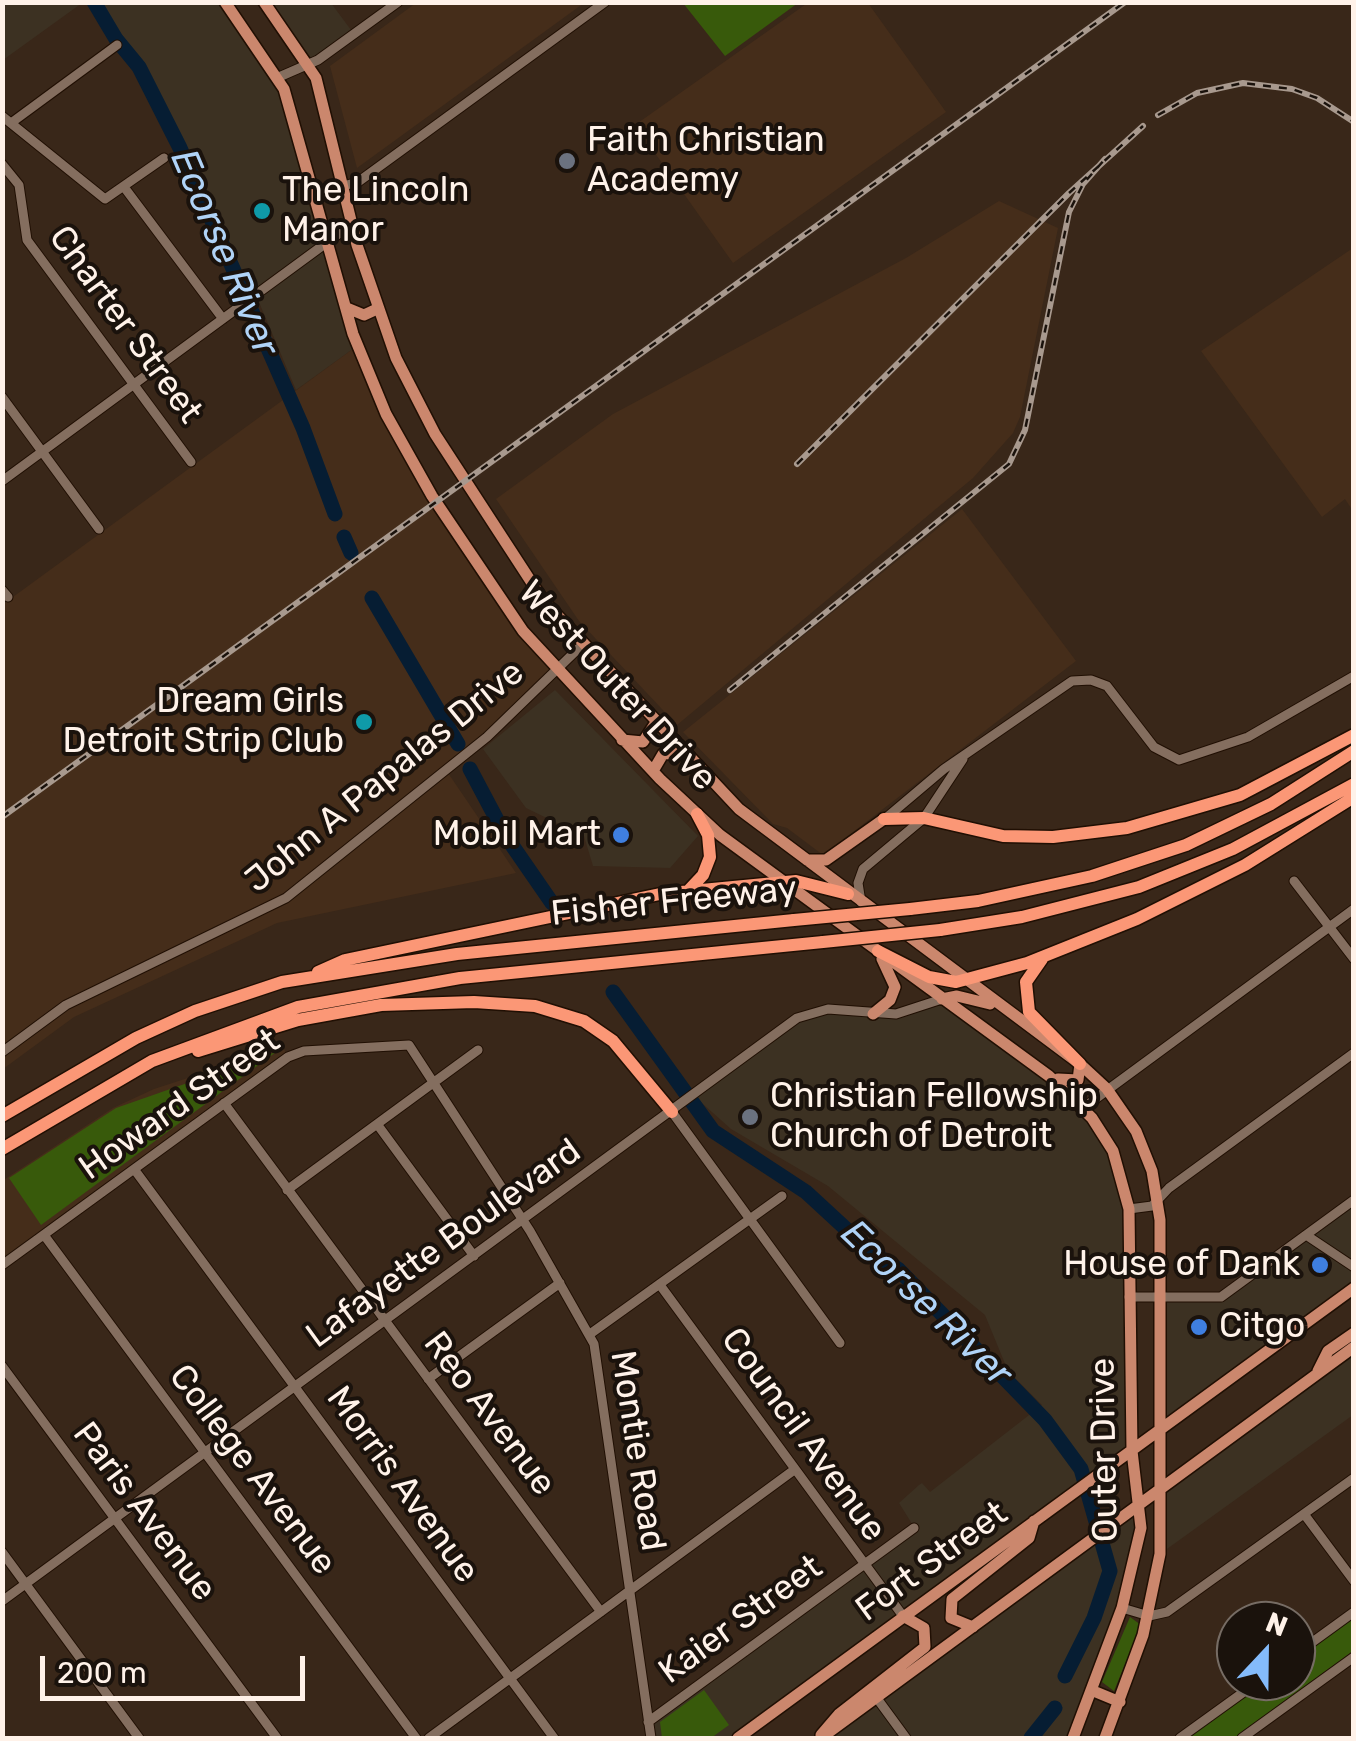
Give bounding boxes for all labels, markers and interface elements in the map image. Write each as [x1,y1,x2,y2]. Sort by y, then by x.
place label: Faith Christian Academy [587,120,825,202]
water label: Ecorse River [160,143,288,363]
marker: Faith Christian Academy [556,150,578,172]
place label: The Lincoln Manor [282,170,470,252]
marker: The Lincoln Manor [251,200,273,222]
street label: Charter Street [39,218,211,432]
street label: West Outer Drive [509,573,725,799]
street label: John A Papalas Drive [238,652,532,902]
place label: Dream Girls Detroit Strip Club [63,681,344,763]
marker: Dream Girls Detroit Strip Club [353,711,375,733]
place label: Mobil Mart [433,814,601,856]
marker: Mobil Mart [610,824,632,846]
street label: Fisher Freeway [549,868,799,936]
street label: Howard Street [72,1020,288,1190]
place label: Christian Fellowship Church of Detroit [770,1076,1098,1158]
marker: Christian Fellowship Church of Detroit [739,1106,761,1128]
street label: Lafayette Boulevard [299,1130,589,1358]
water label: Ecorse River [831,1211,1021,1397]
place label: House of Dank [1063,1244,1300,1286]
marker: House of Dank [1309,1254,1331,1276]
place label: Citgo [1219,1306,1305,1348]
marker: Citgo [1188,1316,1210,1338]
street label: Council Avenue [712,1320,894,1550]
street label: Reo Avenue [414,1324,564,1504]
street label: Montie Road [600,1348,674,1554]
street label: College Avenue [160,1357,344,1583]
street label: Outer Drive [1082,1358,1128,1542]
street label: Morris Avenue [317,1379,487,1591]
street label: Paris Avenue [63,1415,225,1609]
street label: Fort Street [848,1493,1016,1631]
street label: Kaier Street [651,1547,831,1693]
north arrow [1216,1601,1316,1701]
text: N [1261,1606,1292,1644]
scale bar [45,1636,310,1698]
text: 200 m [57,1655,147,1691]

